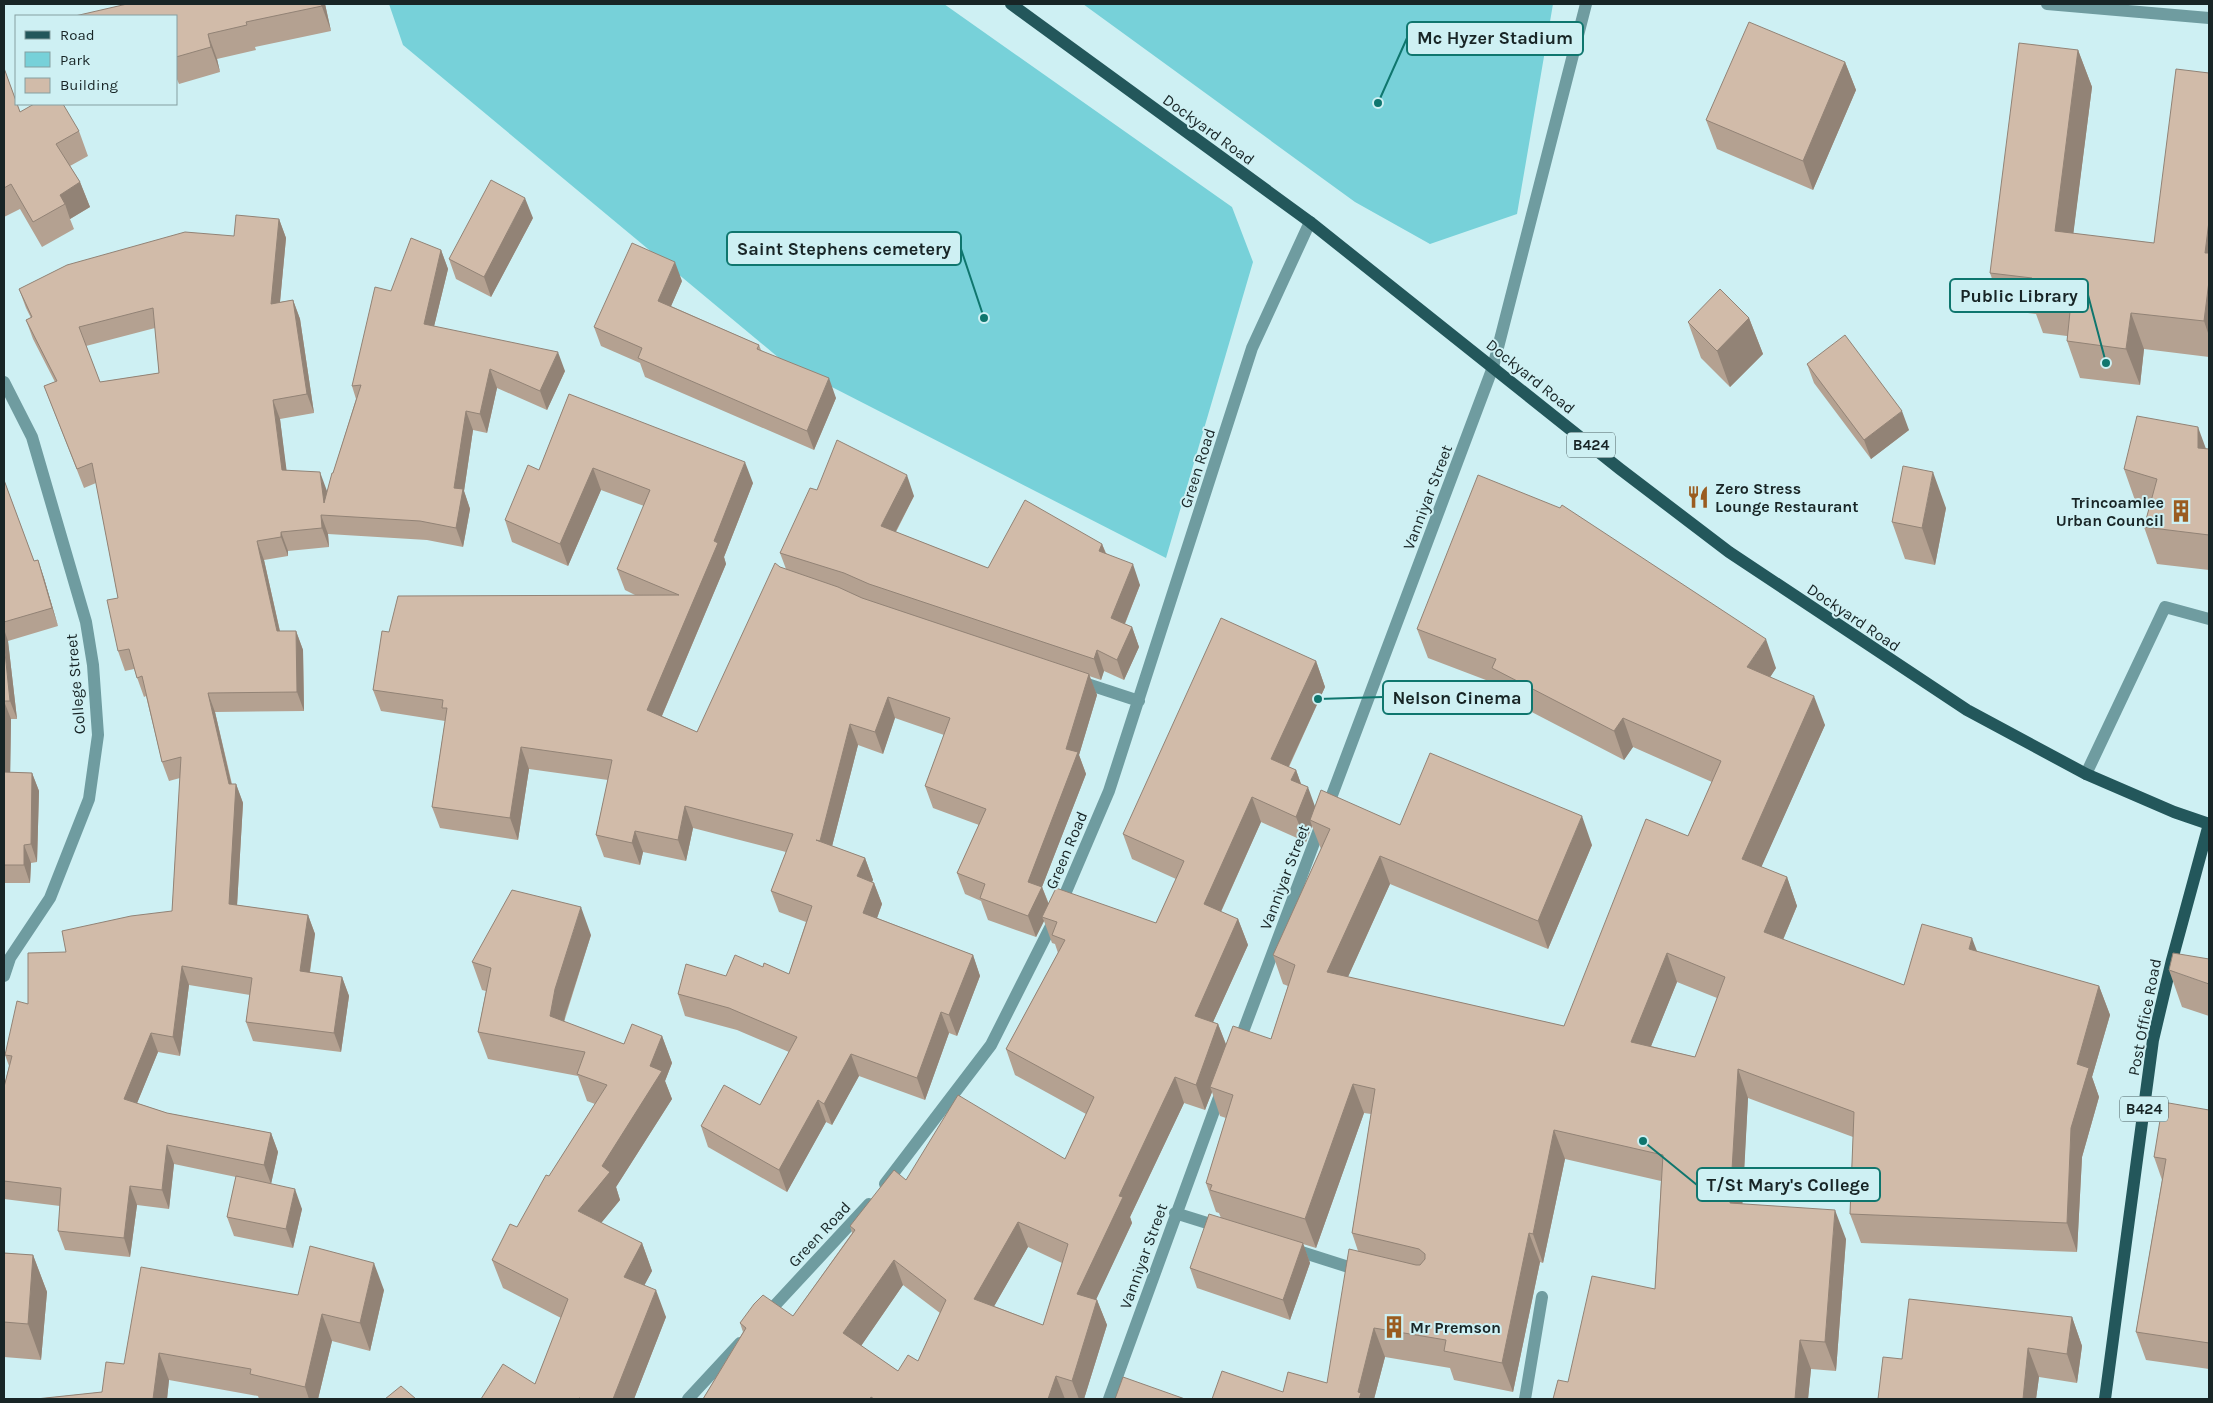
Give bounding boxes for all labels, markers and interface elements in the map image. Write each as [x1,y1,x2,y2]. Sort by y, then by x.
legend [15,15,178,105]
callout: Mc Hyzer Stadium [1407,22,1583,55]
text: Road [60,26,95,44]
text: Mc Hyzer Stadium [1417,27,1573,49]
text: Park [60,51,90,69]
text: Building [60,76,118,94]
street label: Dockyard Road [1159,90,1258,169]
callout: Saint Stephens cemetery [727,232,961,265]
text: Saint Stephens cemetery [737,238,951,260]
callout: Public Library [1950,279,2088,312]
text: Public Library [1960,285,2078,307]
street label: Dockyard Road [1483,335,1579,418]
street label: Green Road [1176,426,1219,510]
road number: B424 [1567,432,1615,458]
street label: Vanniyar Street [1399,442,1456,552]
place label: Zero Stress Lounge Restaurant [1715,479,1859,516]
restaurant icon: Zero Stress Lounge Restaurant [1685,484,1711,510]
place label: Trincoamlee Urban Council [2056,493,2164,530]
building icon: Trincoamlee Urban Council [2168,498,2194,524]
street label: Dockyard Road [1803,579,1904,656]
street label: College Street [62,633,89,735]
callout: Nelson Cinema [1383,681,1532,714]
text: Nelson Cinema [1392,687,1522,709]
street label: Green Road [1042,808,1091,892]
street label: Vanniyar Street [1256,822,1313,932]
street label: Post Office Road [2124,957,2165,1077]
road number: B424 [2120,1096,2168,1122]
callout: T/St Mary's College [1697,1168,1880,1201]
text: T/St Mary's College [1707,1174,1869,1196]
street label: Green Road [784,1198,855,1271]
street label: Vanniyar Street [1116,1201,1171,1312]
building icon: Mr Premson [1381,1314,1407,1340]
place label: Mr Premson [1410,1318,1501,1337]

